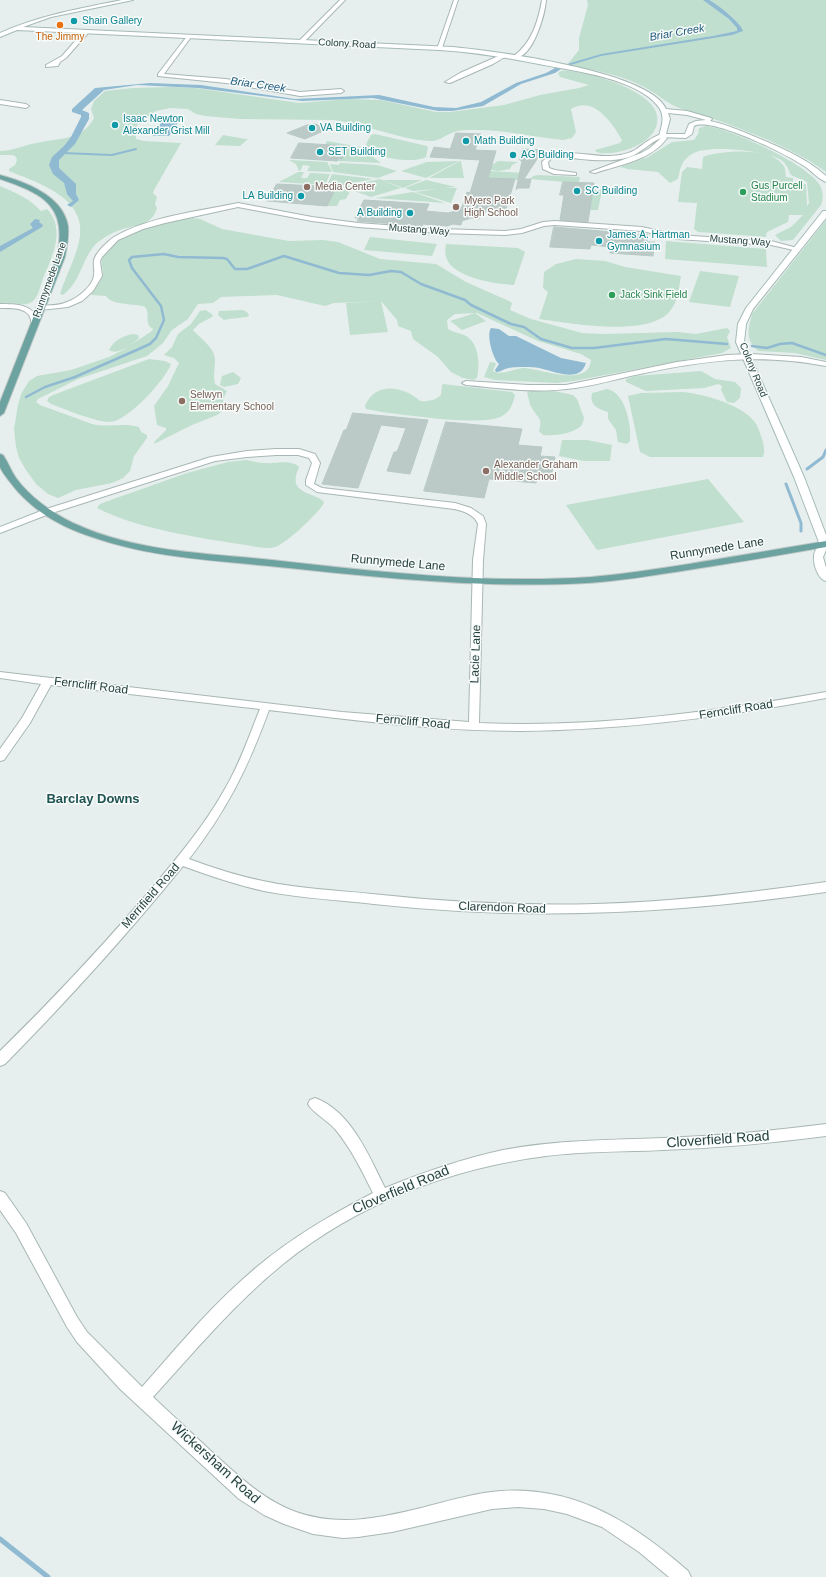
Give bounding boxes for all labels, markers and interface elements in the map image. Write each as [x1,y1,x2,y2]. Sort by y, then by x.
place label: Shain Gallery [82,15,142,27]
marker: Shain Gallery [69,16,79,26]
marker: The Jimmy [55,20,65,30]
water label: Briar Creek [648,22,706,44]
place label: The Jimmy [36,31,84,43]
street label: Colony Road [318,36,376,52]
water label: Briar Creek [230,75,286,95]
place label: Isaac Newton Alexander Grist Mill [123,113,210,136]
marker: Isaac Newton Alexander Grist Mill [110,120,120,130]
place label: VA Building [320,122,371,134]
marker: VA Building [307,123,317,133]
place label: Math Building [474,135,535,147]
marker: Math Building [461,136,471,146]
place label: SET Building [328,146,386,158]
marker: SET Building [315,147,325,157]
place label: AG Building [521,149,574,161]
marker: AG Building [508,150,518,160]
place label: Gus Purcell Stadium [751,180,803,204]
place label: Media Center [315,181,375,193]
marker: Media Center [302,182,312,192]
place label: SC Building [585,185,637,197]
marker: SC Building [572,186,582,196]
marker: Gus Purcell Stadium [738,187,748,197]
place label: LA Building [242,190,293,202]
marker: LA Building [296,191,306,201]
place label: Myers Park High School [464,195,518,218]
marker: Myers Park High School [451,202,461,212]
place label: A Building [357,207,402,219]
marker: A Building [405,208,415,218]
street label: Mustang Way [388,222,450,238]
place label: James A. Hartman Gymnasium [607,229,690,252]
street label: Mustang Way [709,233,771,249]
marker: James A. Hartman Gymnasium [594,236,604,246]
street label: Runnymede Lane [31,241,69,319]
place label: Jack Sink Field [620,289,687,301]
marker: Jack Sink Field [607,290,617,300]
street label: Colony Road [737,341,769,399]
place label: Selwyn Elementary School [190,389,274,412]
marker: Selwyn Elementary School [177,396,187,406]
place label: Alexander Graham Middle School [494,459,578,482]
marker: Alexander Graham Middle School [481,466,491,476]
street label: Runnymede Lane [669,534,765,564]
street label: Runnymede Lane [350,552,446,574]
street label: Lacie Lane [468,624,484,684]
street label: Ferncliff Road [53,674,129,698]
street label: Ferncliff Road [698,697,774,723]
street label: Ferncliff Road [375,712,451,732]
district label: Barclay Downs [46,791,140,807]
street label: Merrifield Road [119,861,183,931]
street label: Clarendon Road [458,899,546,917]
street label: Cloverfield Road [666,1128,770,1152]
street label: Cloverfield Road [350,1162,452,1218]
street label: Wickersham Road [167,1418,263,1508]

